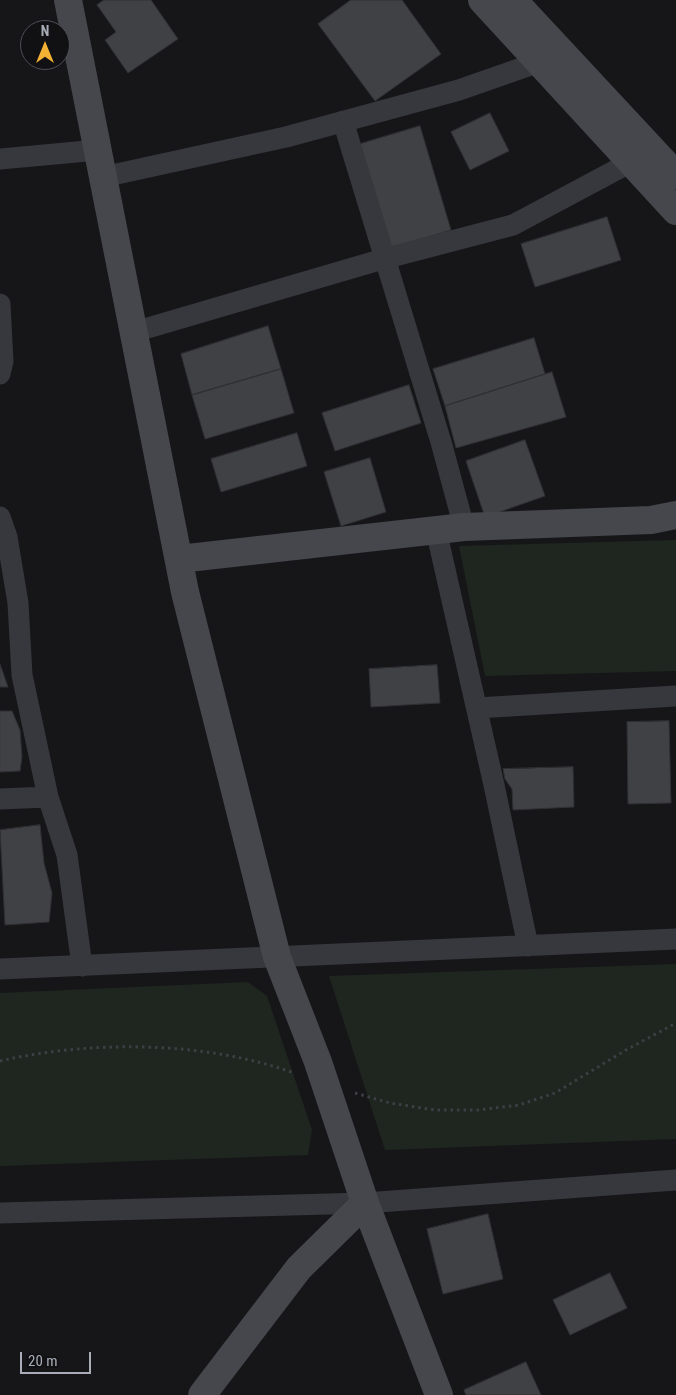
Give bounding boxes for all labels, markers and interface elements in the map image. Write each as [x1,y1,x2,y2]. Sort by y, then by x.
north arrow [20,20,70,70]
text: N [41,23,49,39]
scale bar [22,1342,94,1374]
text: 20 m [28,1352,58,1370]

